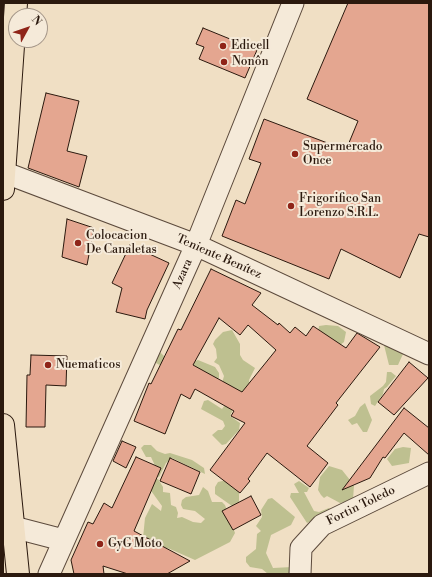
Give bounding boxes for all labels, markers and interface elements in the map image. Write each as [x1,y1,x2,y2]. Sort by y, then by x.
north arrow [8,8,48,48]
text: N [28,13,45,29]
place label: Edicell [231,39,269,53]
marker: Edicell [218,41,228,51]
place label: Nonôn [232,55,269,69]
marker: Nonôn [219,57,229,67]
place label: Supermercado Once [303,140,382,168]
marker: Supermercado Once [290,149,300,159]
place label: Frigorifico San Lorenzo S.R.L. [299,192,381,220]
marker: Frigorifico San Lorenzo S.R.L. [286,201,296,211]
place label: Colocacion De Canaletas [86,229,157,257]
street label: Teniente Benítez [174,232,264,282]
marker: Colocacion De Canaletas [73,238,83,248]
street label: Azara [170,257,196,291]
place label: Nuematicos [56,358,121,372]
marker: Nuematicos [43,360,53,370]
street label: Fortin Toledo [324,483,398,529]
place label: GyG Moto [108,537,162,551]
marker: GyG Moto [95,539,105,549]

